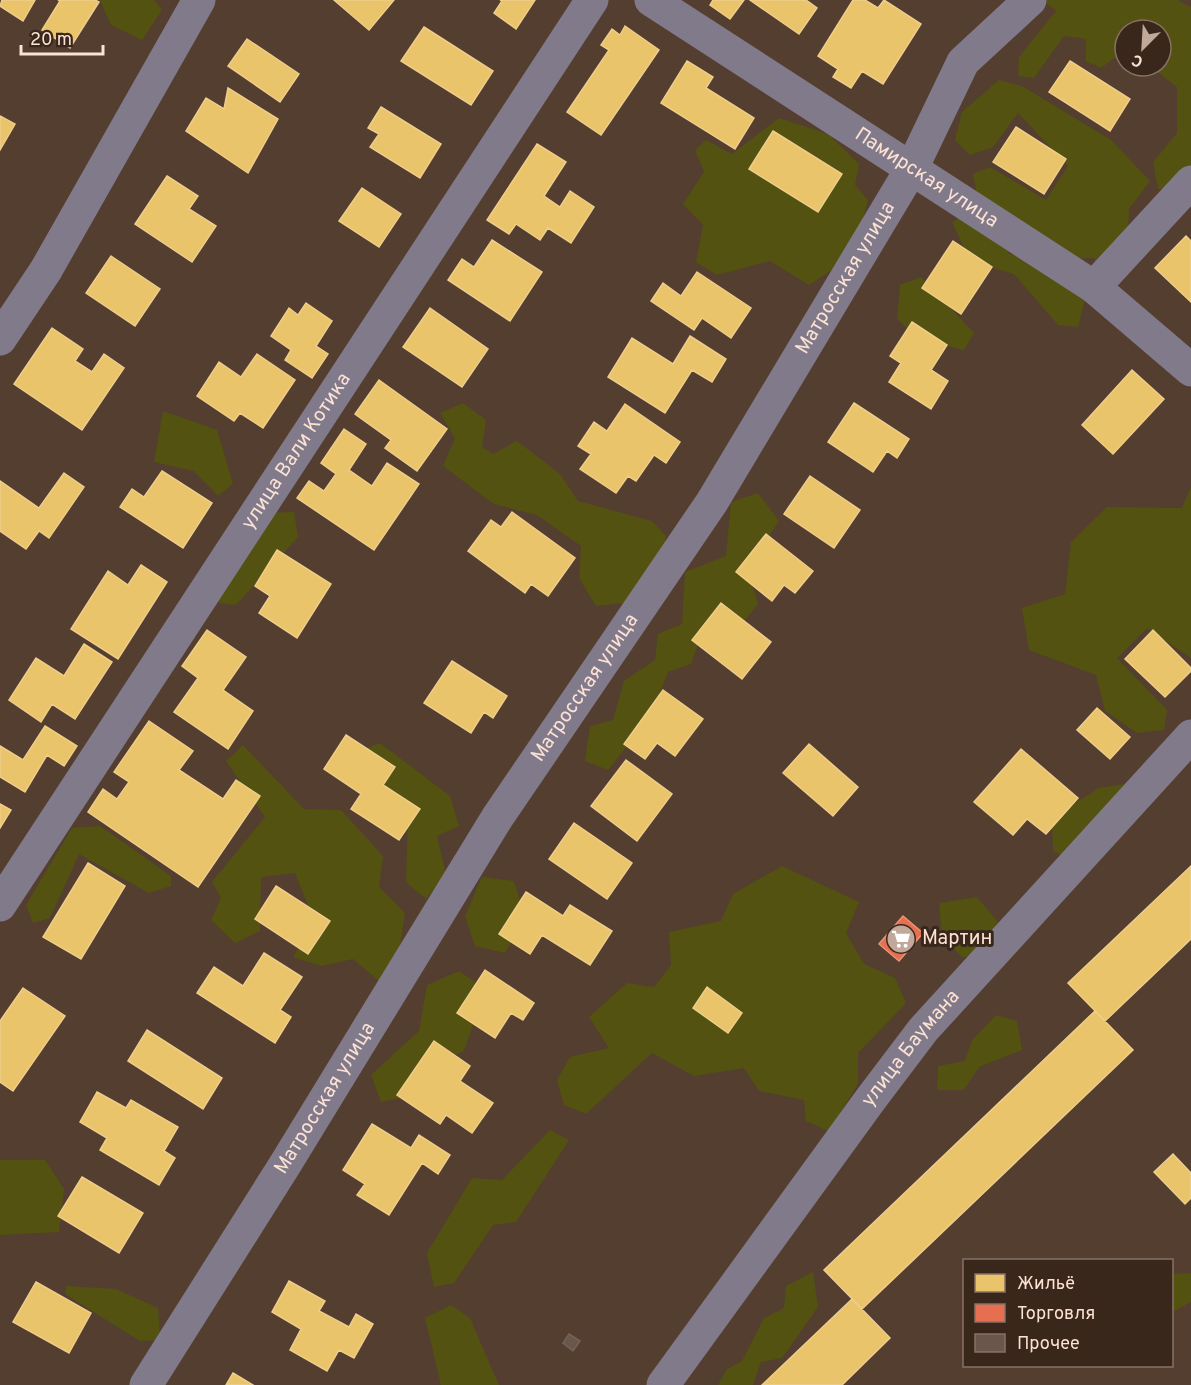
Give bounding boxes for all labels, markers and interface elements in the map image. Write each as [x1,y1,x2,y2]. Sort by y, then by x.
scale bar [21,18,104,56]
north arrow [1113,18,1173,78]
text: 20 m [30,29,72,52]
text: С [1129,49,1146,71]
street label: Памирская улица [849,122,1003,234]
street label: Матросская улица [790,197,902,359]
street label: улица Вали Котика [236,368,357,535]
street label: Матросская улица [526,609,645,767]
supermarket icon: Мартин [885,923,917,955]
place label: Мартин [922,926,992,952]
street label: улица Баумана [856,984,966,1113]
street label: Матросская улица [269,1018,382,1180]
legend [963,1259,1173,1367]
text: Жильё [1017,1273,1075,1296]
text: Торговля [1017,1303,1095,1326]
text: Прочее [1017,1333,1080,1356]

